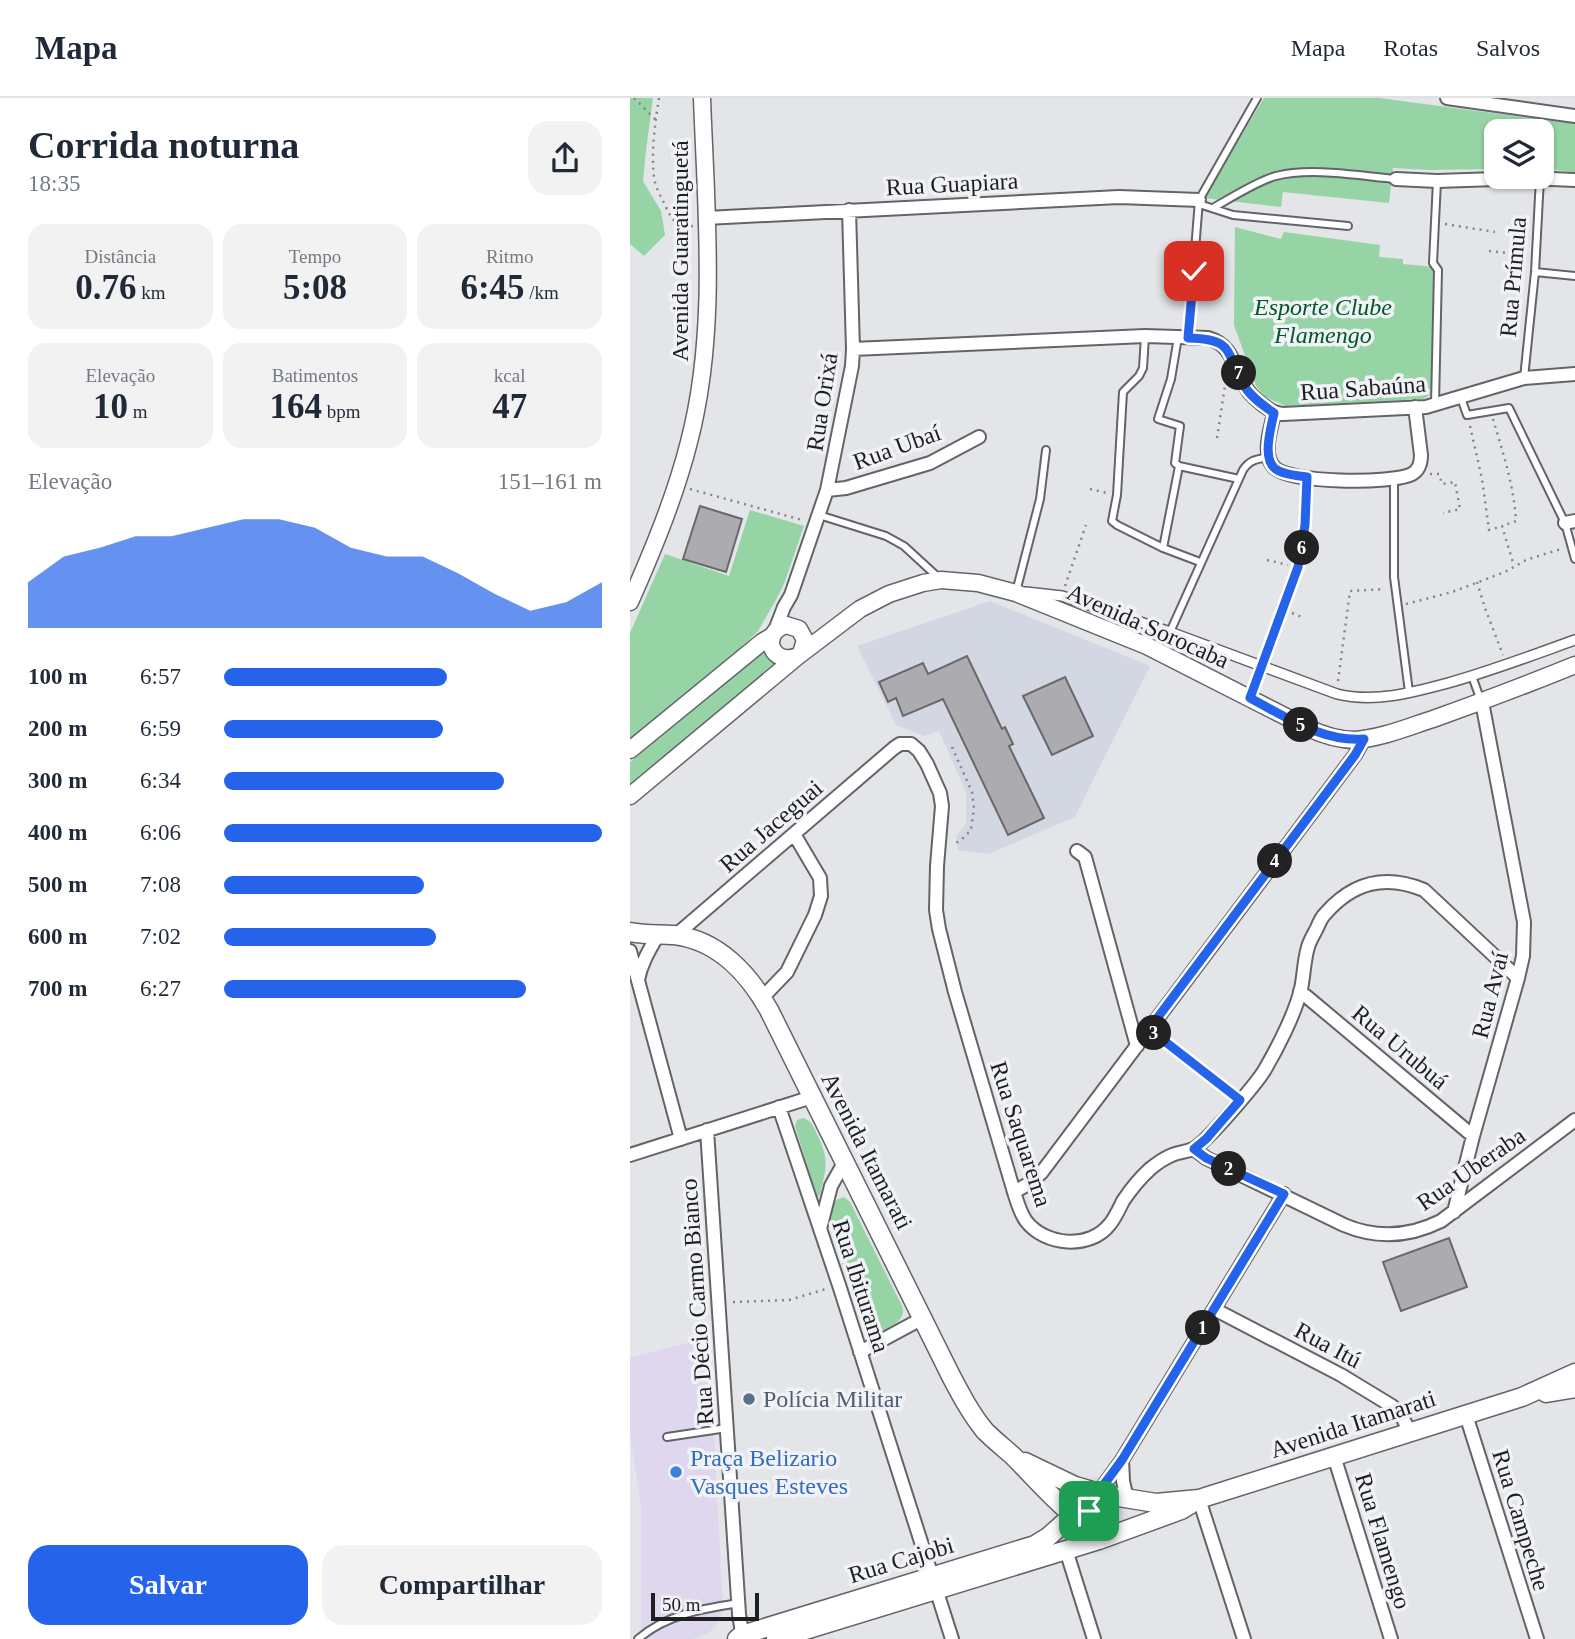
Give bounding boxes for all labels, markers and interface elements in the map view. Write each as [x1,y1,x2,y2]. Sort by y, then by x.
text: Mapa [35,30,118,66]
text: Mapa [1291,35,1345,61]
text: Rotas [1383,35,1438,61]
text: Salvos [1476,35,1540,61]
map controls [1484,119,1554,189]
button: layers [1484,119,1554,189]
button: share [528,121,602,195]
text: Corrida noturna [28,124,299,166]
street label: Avenida Guaratinguetá [667,140,693,362]
street label: Rua Guapiara [885,168,1019,200]
text: 18:35 [28,171,80,196]
street label: Rua Prímula [1495,215,1531,338]
pin [1164,241,1224,301]
text: Distância [84,246,156,267]
text: Tempo [289,246,341,267]
text: Ritmo [486,246,533,267]
icon: check [1175,252,1213,290]
text: 0.76 [75,268,136,307]
text: 5:08 [283,268,347,307]
text: 6:45 [460,268,525,307]
text: km [136,282,165,303]
text: /km [525,282,559,303]
park label: Esporte Clube Flamengo [1253,294,1392,348]
street label: Rua Orixá [801,351,843,453]
pin: 7 [1222,356,1256,390]
text: 7 [1234,362,1243,383]
text: Elevação [86,365,155,386]
text: Batimentos [272,365,358,386]
text: kcal [494,365,525,386]
street label: Rua Sabaúna [1299,371,1427,405]
text: 10 [93,387,128,426]
text: 164 [269,387,322,426]
text: 47 [492,387,527,426]
text: m [128,401,148,422]
text: bpm [322,401,361,422]
street label: Rua Ubaí [850,419,945,475]
text: Elevação [28,469,112,494]
text: 151–161 m [498,469,602,494]
pin: 6 [1284,531,1320,566]
text: 6 [1297,537,1306,558]
street label: Avenida Sorocaba [1063,579,1233,674]
text: 100 m [28,664,87,689]
text: 6:57 [140,664,181,689]
pin: 5 [1284,708,1318,742]
text: 5 [1296,714,1305,735]
text: 200 m [28,716,87,741]
text: 6:59 [140,716,181,741]
text: 300 m [28,768,87,793]
text: 6:34 [140,768,181,793]
street label: Rua Jaceguai [714,774,828,878]
text: 400 m [28,820,87,845]
text: 6:06 [140,820,181,845]
pin: 4 [1258,844,1292,878]
text: 4 [1270,850,1279,871]
text: 500 m [28,872,87,897]
text: 7:08 [140,872,181,897]
text: 600 m [28,924,87,949]
text: 7:02 [140,924,181,949]
street label: Rua Avaí [1467,949,1513,1041]
text: 700 m [28,976,87,1001]
text: 6:27 [140,976,181,1001]
street label: Rua Urubuá [1347,1000,1453,1095]
pin: 3 [1136,1016,1172,1051]
text: 3 [1149,1022,1158,1043]
street label: Rua Saquarema [985,1058,1057,1210]
street label: Avenida Itamarati [816,1068,918,1234]
street label: Rua Uberaba [1412,1122,1530,1216]
pin: 2 [1212,1152,1246,1186]
text: 2 [1224,1158,1233,1179]
street label: Rua Décio Carmo Bianco [675,1178,719,1426]
street label: Rua Ibiturama [827,1216,895,1356]
pin: 1 [1186,1310,1220,1346]
text: 1 [1198,1317,1207,1338]
street label: Rua Itú [1290,1317,1366,1373]
street label: Avenida Itamarati [1267,1385,1439,1463]
place label: Polícia Militar [763,1386,902,1412]
marker: Polícia Militar [741,1391,757,1407]
place label: Praça Belizario Vasques Esteves [690,1445,848,1499]
street label: Rua Campeche [1487,1446,1555,1594]
marker: Praça Belizario Vasques Esteves [668,1464,684,1480]
street label: Rua Flamengo [1350,1470,1416,1612]
pin [1059,1481,1119,1541]
icon: arrive [1070,1492,1108,1530]
street label: Rua Cajobi [845,1532,957,1588]
button: Salvar [28,1545,308,1625]
button: Compartilhar [322,1545,602,1625]
scale bar [651,1590,760,1622]
text: 50 m [662,1594,701,1615]

